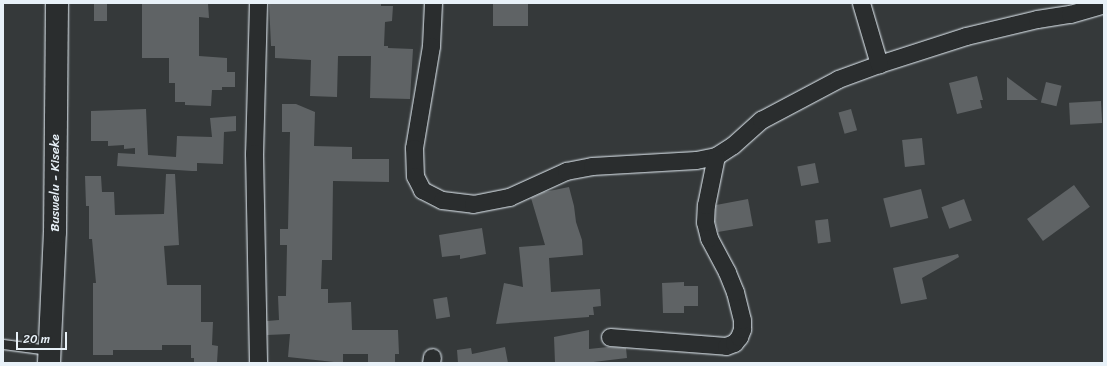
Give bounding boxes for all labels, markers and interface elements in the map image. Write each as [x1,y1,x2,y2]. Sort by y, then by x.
street label: Buswelu - Kiseke [47,134,63,232]
scale bar [18,324,69,350]
text: 20 m [23,328,50,350]

